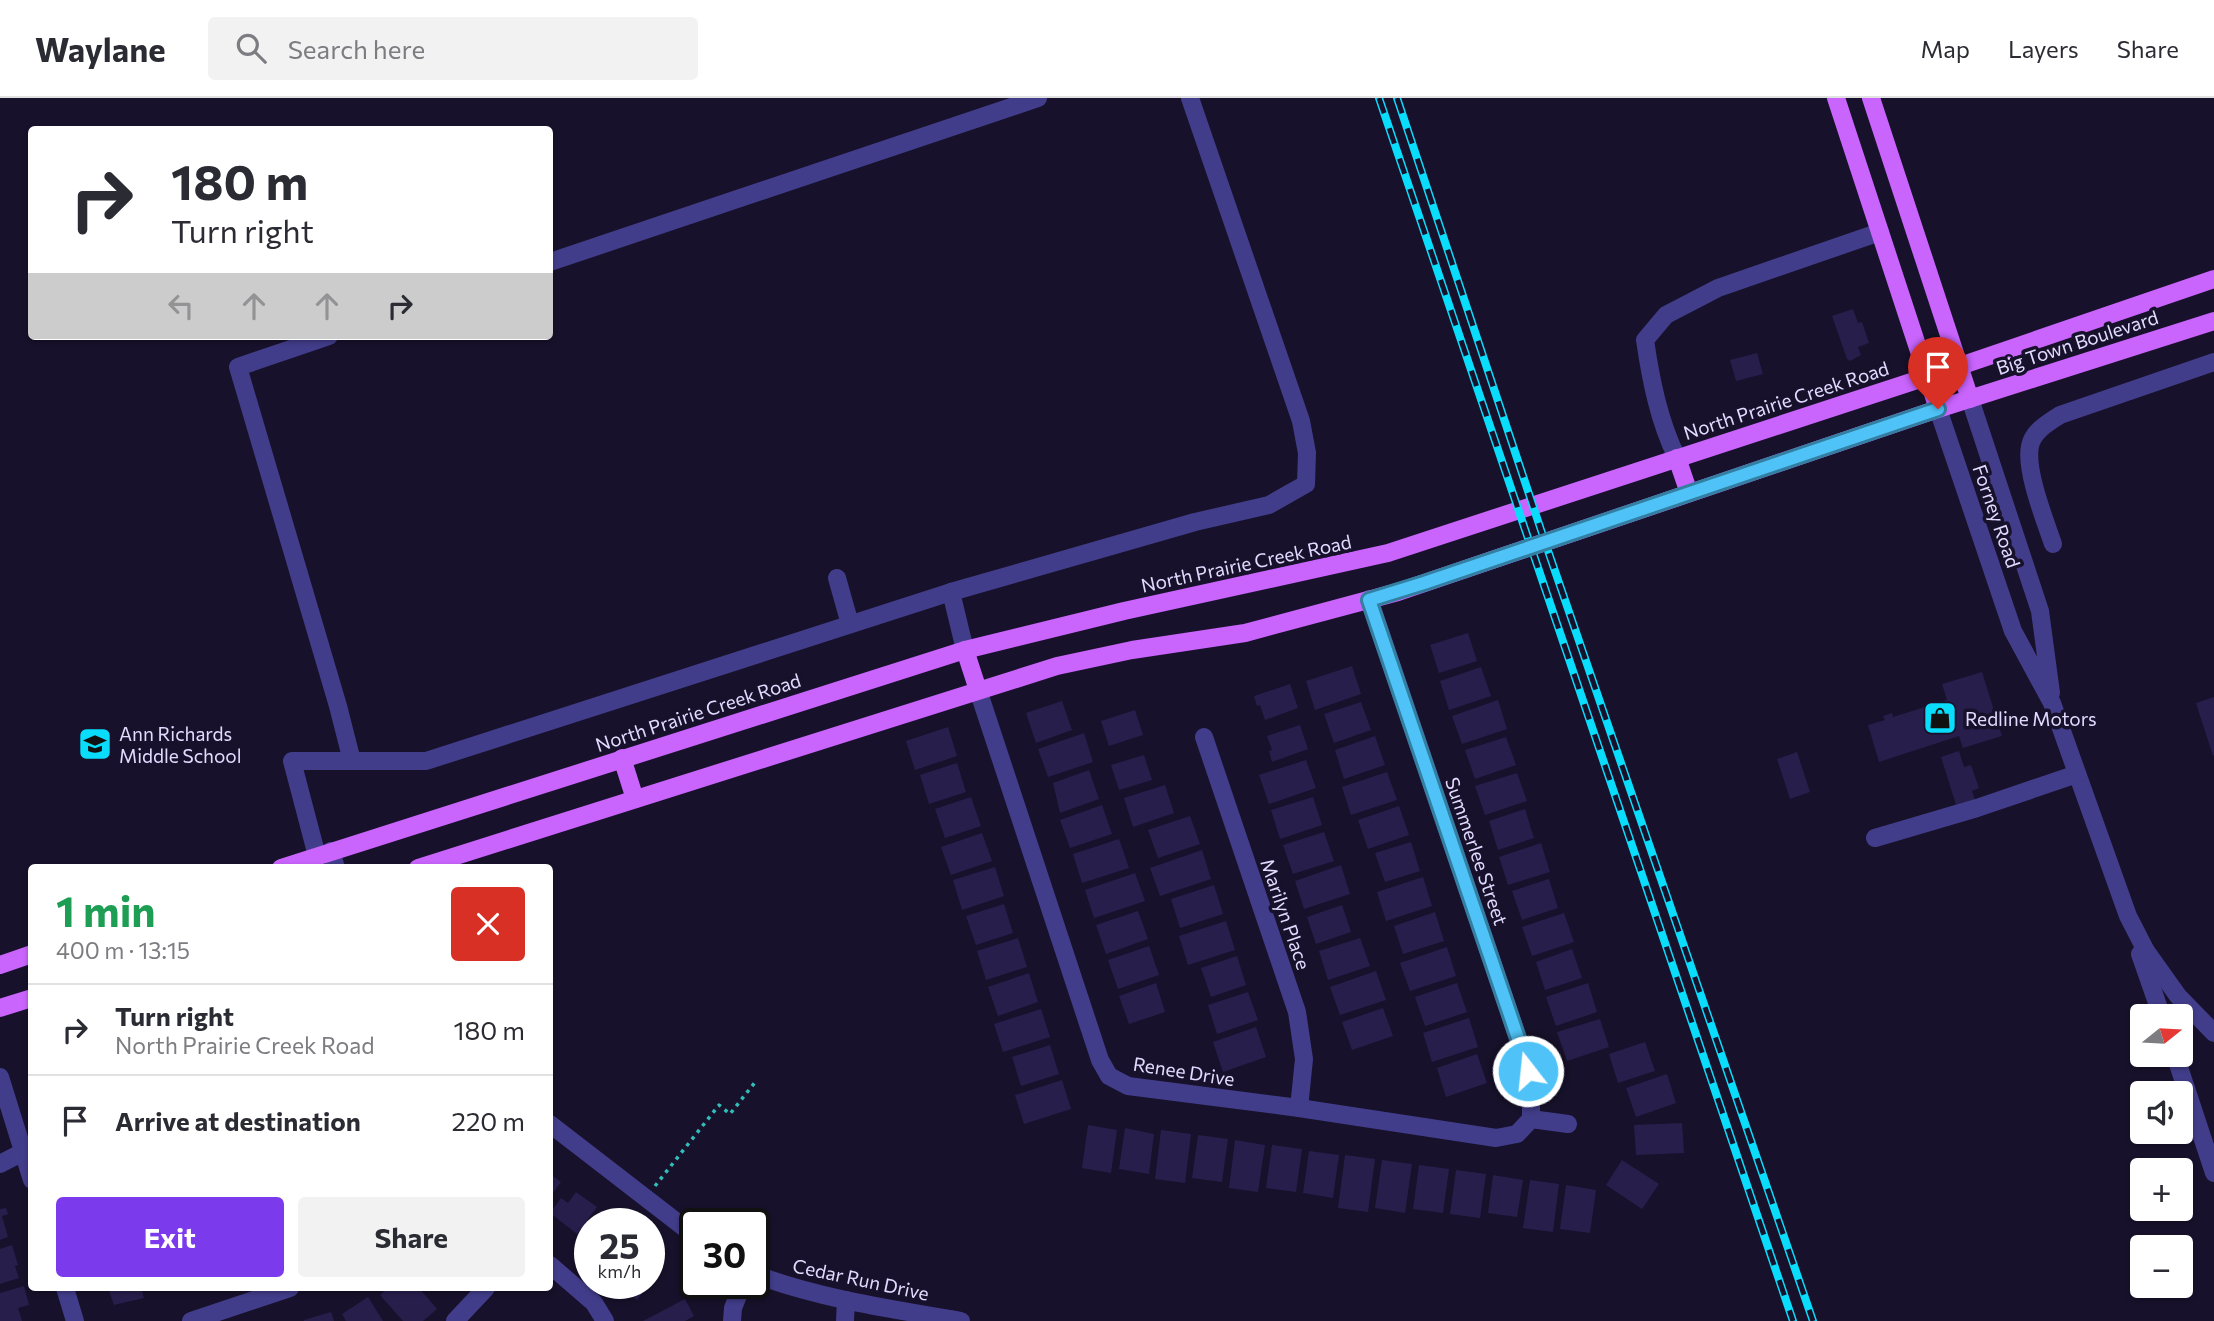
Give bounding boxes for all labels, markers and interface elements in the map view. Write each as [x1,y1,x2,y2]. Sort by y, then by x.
search box [208,17,698,80]
text: Waylane [35,28,166,69]
icon: search [232,29,270,67]
text: Search here [288,33,425,64]
text: Map [1921,34,1970,63]
text: Layers [2008,34,2079,63]
text: Share [2117,34,2179,63]
text: 180 m [171,150,308,210]
icon: right [56,154,147,245]
text: Turn right [171,210,314,250]
icon: left [162,287,200,325]
icon: ahead [235,287,273,325]
icon: ahead [308,287,346,325]
icon: right [381,287,419,325]
street label: Big Town Boulevard [1993,305,2161,379]
pin [1908,337,1968,409]
icon: arrive [1919,348,1957,386]
street label: North Prairie Creek Road [1680,356,1892,444]
street label: Forney Road [1969,461,2025,571]
street label: North Prairie Creek Road [1139,529,1353,597]
street label: North Prairie Creek Road [592,668,804,756]
shop icon: Redline Motors [1921,699,1959,737]
place label: Redline Motors [1965,707,2097,730]
place label: Ann Richards Middle School [119,722,241,767]
school or university icon: Ann Richards Middle School [76,725,114,763]
street label: Summerlee Street [1441,774,1513,928]
street label: Marilyn Place [1256,856,1316,972]
text: 1 min [56,884,156,936]
button: close [451,887,525,961]
text: 400 m · 13:15 [56,936,190,964]
text: Turn right [115,1000,234,1031]
north arrow [2130,1004,2193,1068]
map controls [2130,1004,2193,1298]
icon: right [56,1011,94,1049]
text: 180 m [453,1014,525,1045]
text: North Prairie Creek Road [115,1031,375,1059]
position arrow [1491,1034,1565,1108]
street label: Renee Drive [1132,1052,1236,1090]
button: sound [2130,1081,2193,1144]
icon: arrive [56,1102,94,1140]
text: Arrive at destination [115,1105,361,1136]
text: 220 m [452,1105,525,1136]
button: + [2130,1158,2193,1221]
button: Exit [56,1197,284,1277]
button: Share [298,1197,525,1277]
speed limit sign: 30 [679,1208,770,1299]
text: 25 [599,1223,640,1266]
button: − [2130,1235,2193,1298]
street label: Cedar Run Drive [791,1253,931,1305]
text: km/h [598,1260,641,1282]

